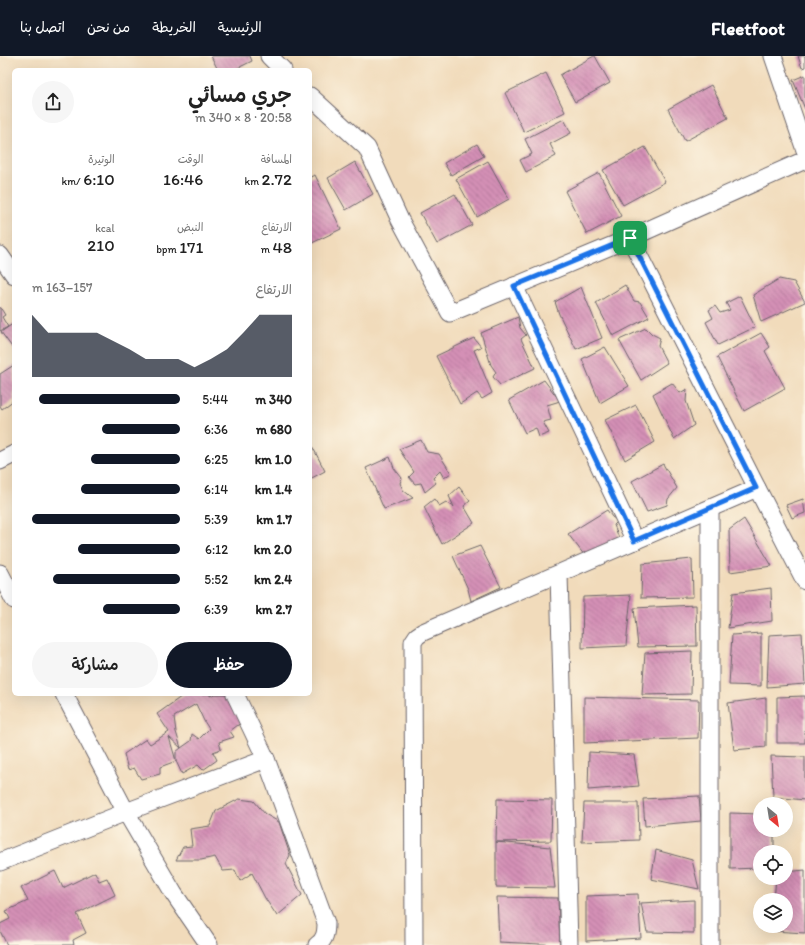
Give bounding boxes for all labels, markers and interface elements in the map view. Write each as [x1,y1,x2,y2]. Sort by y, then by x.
text: Fleetfoot [711,17,785,40]
text: اتصل بنا [20,19,65,36]
text: من نحن [87,19,130,36]
text: الخريطة [152,19,196,36]
text: الرئيسية [218,19,262,36]
button: share [32,81,74,123]
text: جري مسائي [188,81,292,108]
text: 20:58 · 8 × 340 m [195,110,292,125]
text: الوتيرة [88,153,115,166]
text: الوقت [178,153,203,166]
text: المسافة [261,153,292,166]
text: 6:10 [83,169,115,189]
text: 16:46 [163,169,203,189]
text: 2.72 [262,169,292,189]
text: /km [61,175,83,188]
text: km [244,175,262,188]
text: النبض [177,221,203,234]
text: الارتفاع [261,221,292,234]
pin [613,221,647,255]
text: kcal [95,222,115,235]
icon: arrive [619,227,641,249]
text: 210 [87,235,115,255]
text: 171 [179,237,203,257]
text: 48 [272,237,292,257]
text: bpm [156,243,179,256]
text: m [261,243,272,256]
text: 157–163 m [32,280,92,295]
text: الارتفاع [256,282,292,297]
text: 5:44 [202,392,228,407]
text: 340 m [255,392,292,407]
text: 6:36 [204,422,228,437]
text: 680 m [256,422,292,437]
text: 6:25 [204,452,228,467]
text: 1.0 km [255,452,292,467]
text: 6:14 [204,482,228,497]
text: 1.4 km [255,482,292,497]
text: 5:39 [204,512,228,527]
text: 1.7 km [256,512,292,527]
text: 6:12 [205,542,228,557]
text: 2.0 km [254,542,292,557]
text: 5:52 [204,572,228,587]
text: 2.4 km [254,572,292,587]
text: 6:39 [204,602,228,617]
text: 2.7 km [255,602,292,617]
button: مشاركة [32,642,158,688]
button: حفظ [166,642,292,688]
north arrow [753,797,793,837]
map controls [753,797,793,933]
button: locate [753,845,793,885]
button: layers [753,893,793,933]

